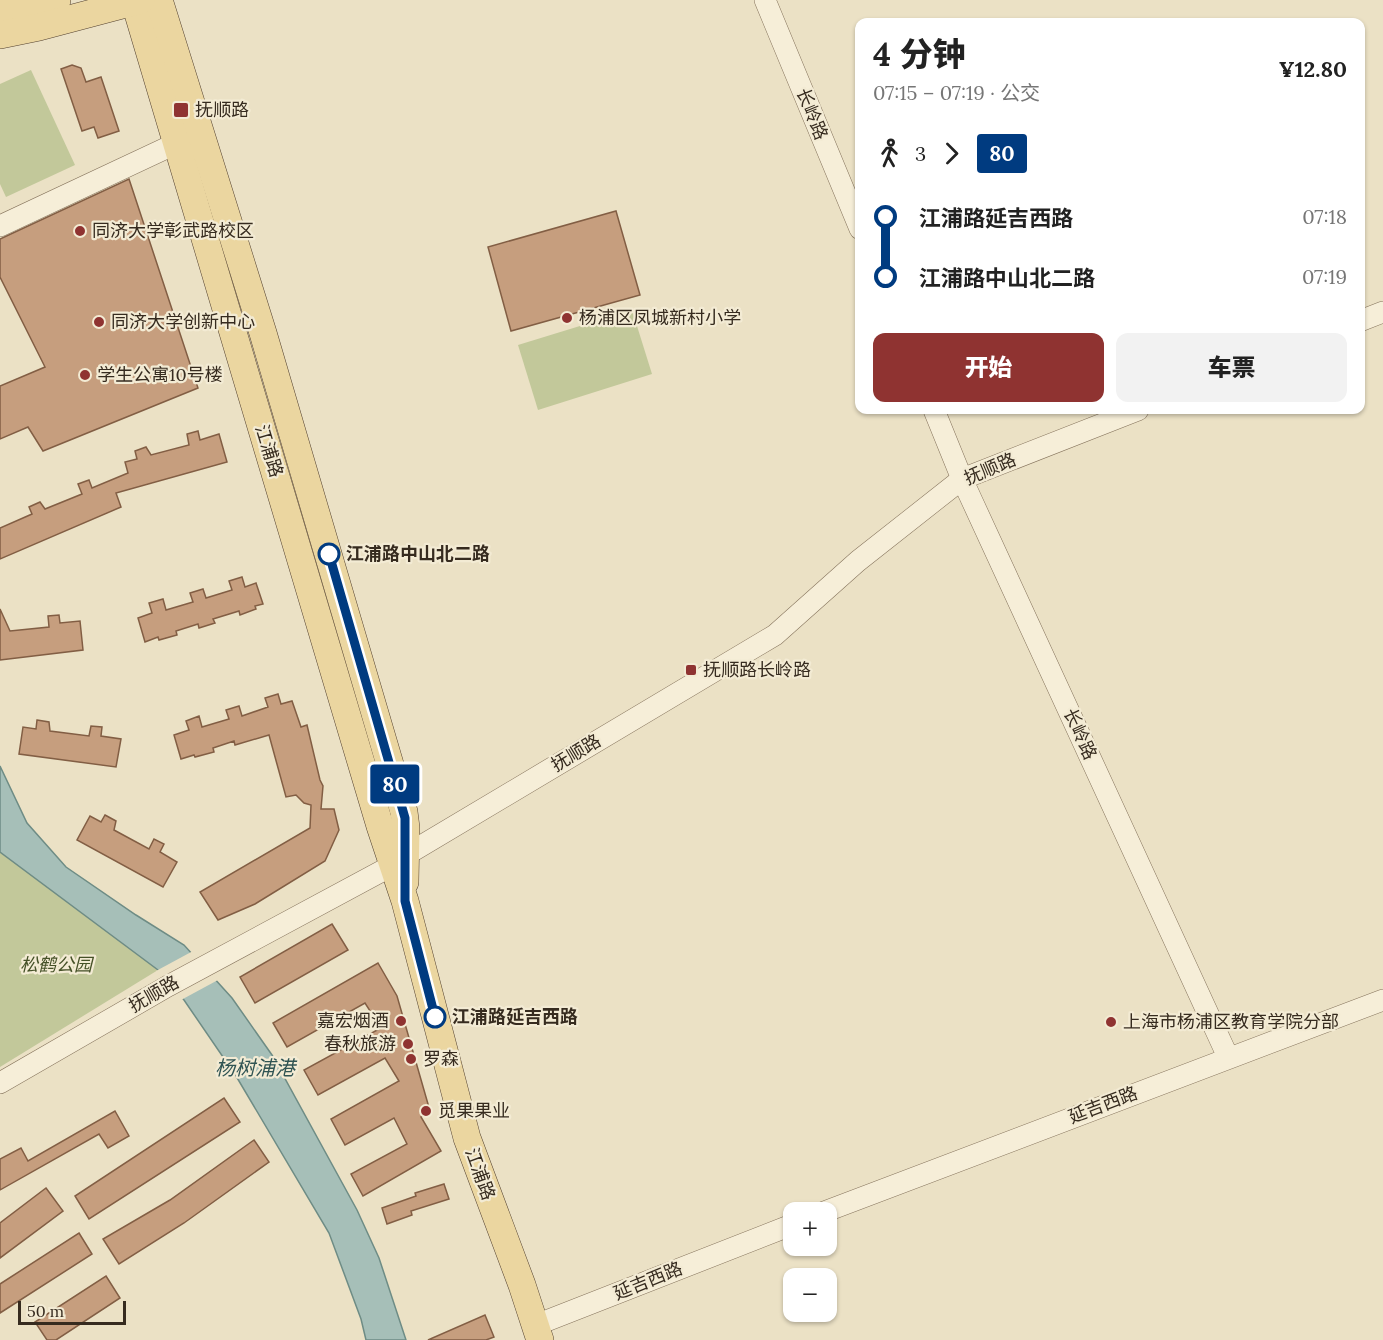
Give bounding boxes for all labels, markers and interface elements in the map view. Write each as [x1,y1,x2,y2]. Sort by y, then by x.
text: 4 分钟 [873,33,966,75]
text: ¥12.80 [1279,55,1347,83]
text: 07:15 – 07:19 · 公交 [873,80,1040,105]
street label: 长岭路 [792,84,833,143]
place label: 抚顺路 [195,98,249,121]
marker: 抚顺路 [172,101,190,119]
icon: walk [873,137,906,170]
icon: forward [935,137,968,170]
text: 80 [989,140,1015,167]
text: 3 [915,141,926,166]
text: 江浦路延吉西路 [919,204,1073,232]
text: 07:18 [1302,204,1347,229]
place label: 同济大学彰武路校区 [92,219,254,242]
marker: 同济大学彰武路校区 [73,224,87,238]
text: 江浦路中山北二路 [919,264,1095,292]
text: 07:19 [1302,264,1347,289]
place label: 杨浦区凤城新村小学 [579,306,741,329]
place label: 同济大学创新中心 [111,310,255,333]
marker: 杨浦区凤城新村小学 [560,311,574,325]
marker: 同济大学创新中心 [92,315,106,329]
button: 开始 [873,333,1104,402]
button: 车票 [1116,333,1347,402]
place label: 学生公寓10号楼 [97,363,223,386]
marker: 学生公寓10号楼 [78,368,92,382]
street label: 江浦路 [251,422,288,480]
street label: 抚顺路 [960,447,1019,490]
place label: 江浦路中山北二路 [346,542,490,565]
marker: 江浦路中山北二路 [318,543,340,565]
place label: 抚顺路长岭路 [703,658,811,681]
marker: 抚顺路长岭路 [684,663,698,677]
street label: 长岭路 [1059,704,1102,763]
street label: 抚顺路 [547,729,605,776]
line badge: 80 [368,764,422,804]
text: 80 [382,771,408,798]
park label: 松鹤公园 [20,953,95,976]
street label: 抚顺路 [125,970,183,1017]
place label: 江浦路延吉西路 [452,1005,578,1028]
marker: 江浦路延吉西路 [424,1006,446,1028]
place label: 嘉宏烟酒 [317,1009,389,1032]
place label: 上海市杨浦区教育学院分部 [1123,1010,1339,1033]
marker: 嘉宏烟酒 [394,1014,408,1028]
marker: 上海市杨浦区教育学院分部 [1104,1015,1118,1029]
place label: 春秋旅游 [324,1032,396,1055]
marker: 春秋旅游 [401,1037,415,1051]
place label: 罗森 [423,1047,459,1070]
marker: 罗森 [404,1052,418,1066]
water label: 杨树浦港 [215,1055,298,1080]
street label: 延吉西路 [1065,1081,1141,1128]
place label: 觅果果业 [438,1099,510,1122]
marker: 觅果果业 [419,1104,433,1118]
street label: 江浦路 [460,1145,501,1203]
map controls [783,1202,837,1322]
button: + [783,1202,837,1256]
street label: 延吉西路 [610,1256,685,1305]
button: − [783,1268,837,1322]
scale bar [18,1298,126,1326]
text: 50 m [27,1301,64,1321]

